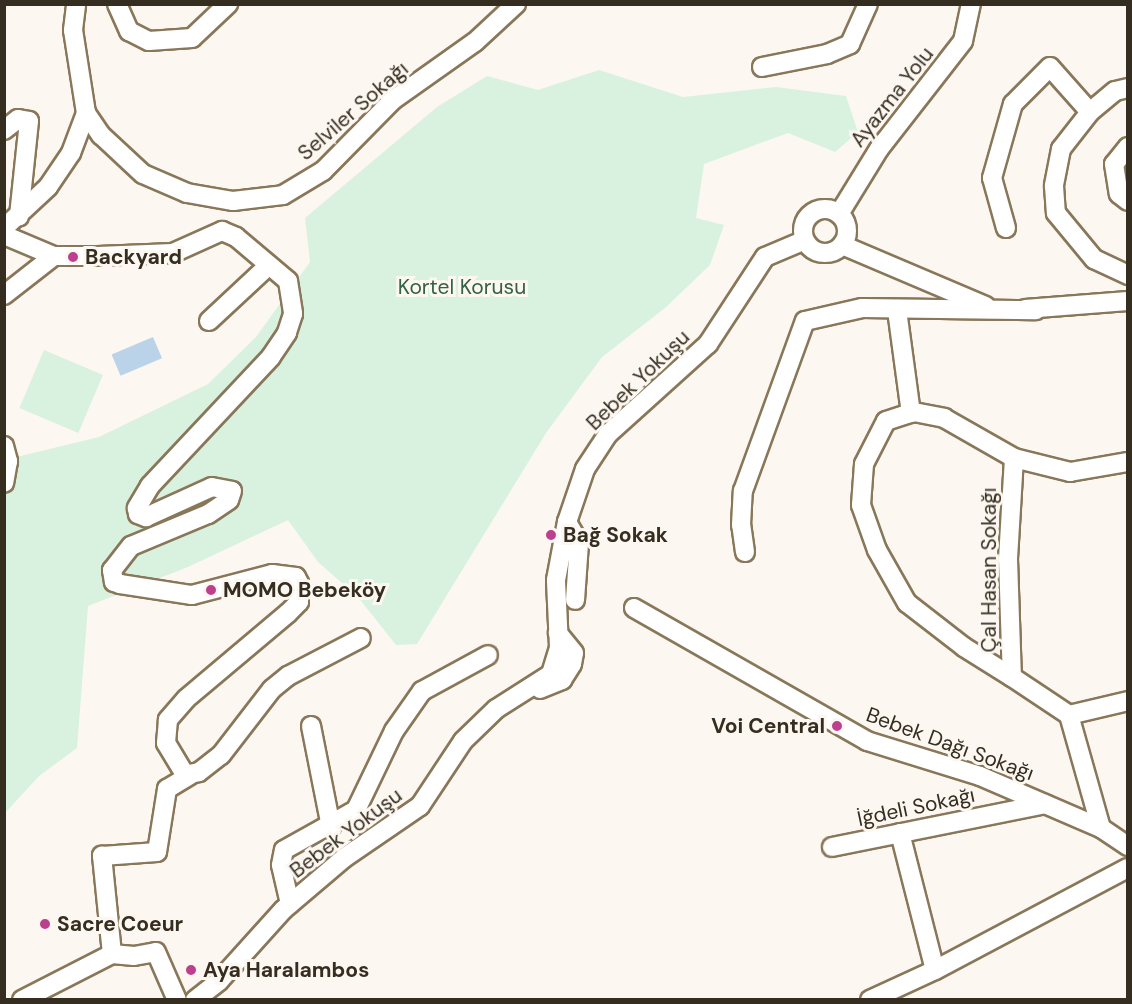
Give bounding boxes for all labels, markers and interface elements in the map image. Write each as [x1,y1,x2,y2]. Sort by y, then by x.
street label: Ayazma Yolu [845,42,939,152]
street label: Selviler Sokağı [293,56,413,166]
place label: Backyard [85,244,182,270]
marker: Backyard [66,250,80,264]
park label: Kortel Korusu [398,274,526,300]
street label: Bebek Yokuşu [581,324,695,436]
street label: Çal Hasan Sokağı [976,487,1002,653]
place label: Bağ Sokak [563,522,668,548]
marker: Bağ Sokak [544,528,558,542]
place label: MOMO Bebeköy [223,577,386,603]
marker: MOMO Bebeköy [204,583,218,597]
street label: Bebek Dağı Sokağı [863,702,1037,786]
place label: Voi Central [711,713,825,739]
marker: Voi Central [830,719,844,733]
street label: İğdeli Sokağı [855,782,977,832]
street label: Bebek Yokuşu [285,783,407,883]
place label: Sacre Coeur [57,911,183,937]
marker: Sacre Coeur [38,917,52,931]
place label: Aya Haralambos [203,957,369,983]
marker: Aya Haralambos [184,963,198,977]

